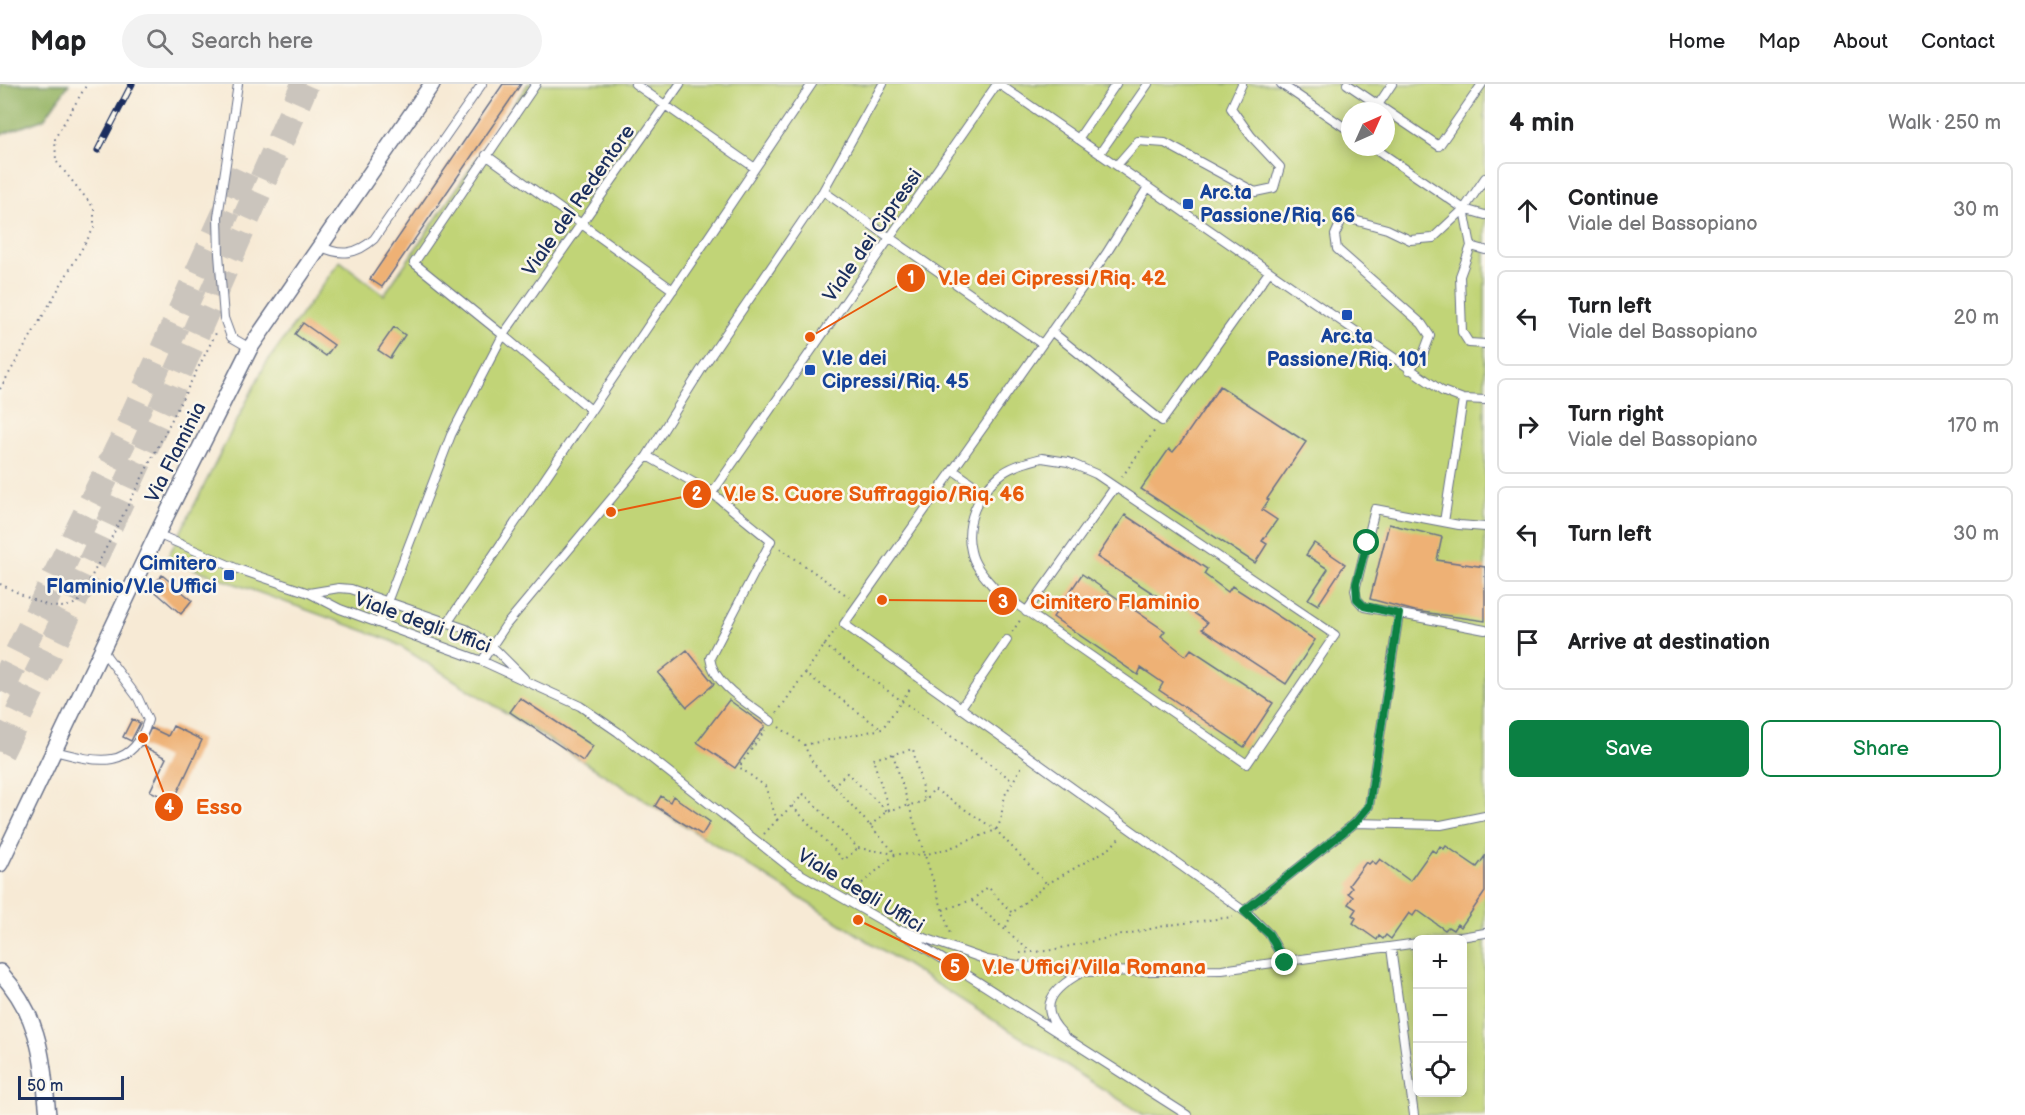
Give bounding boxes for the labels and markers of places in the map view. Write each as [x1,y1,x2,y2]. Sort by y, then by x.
place label: Arc.ta Passione/Riq. 66 [1199,181,1355,228]
marker: Arc.ta Passione/Riq. 66 [1181,197,1195,211]
callout: V.le dei Cipressi/Riq. 42 [896,258,1178,297]
marker: Arc.ta Passione/Riq. 101 [1340,308,1354,322]
place label: Arc.ta Passione/Riq. 101 [1267,325,1427,372]
place label: V.le dei Cipressi/Riq. 45 [822,347,969,394]
marker: V.le dei Cipressi/Riq. 45 [803,363,817,377]
callout: V.le S. Cuore Suffraggio/Riq. 46 [682,475,1037,514]
place label: Cimitero Flaminio/V.le Uffici [46,552,217,599]
marker: Cimitero Flaminio/V.le Uffici [222,568,236,582]
callout: Cimitero Flaminio [988,582,1211,621]
callout: Esso [154,787,254,826]
callout: V.le Uffici/Villa Romana [940,947,1218,986]

